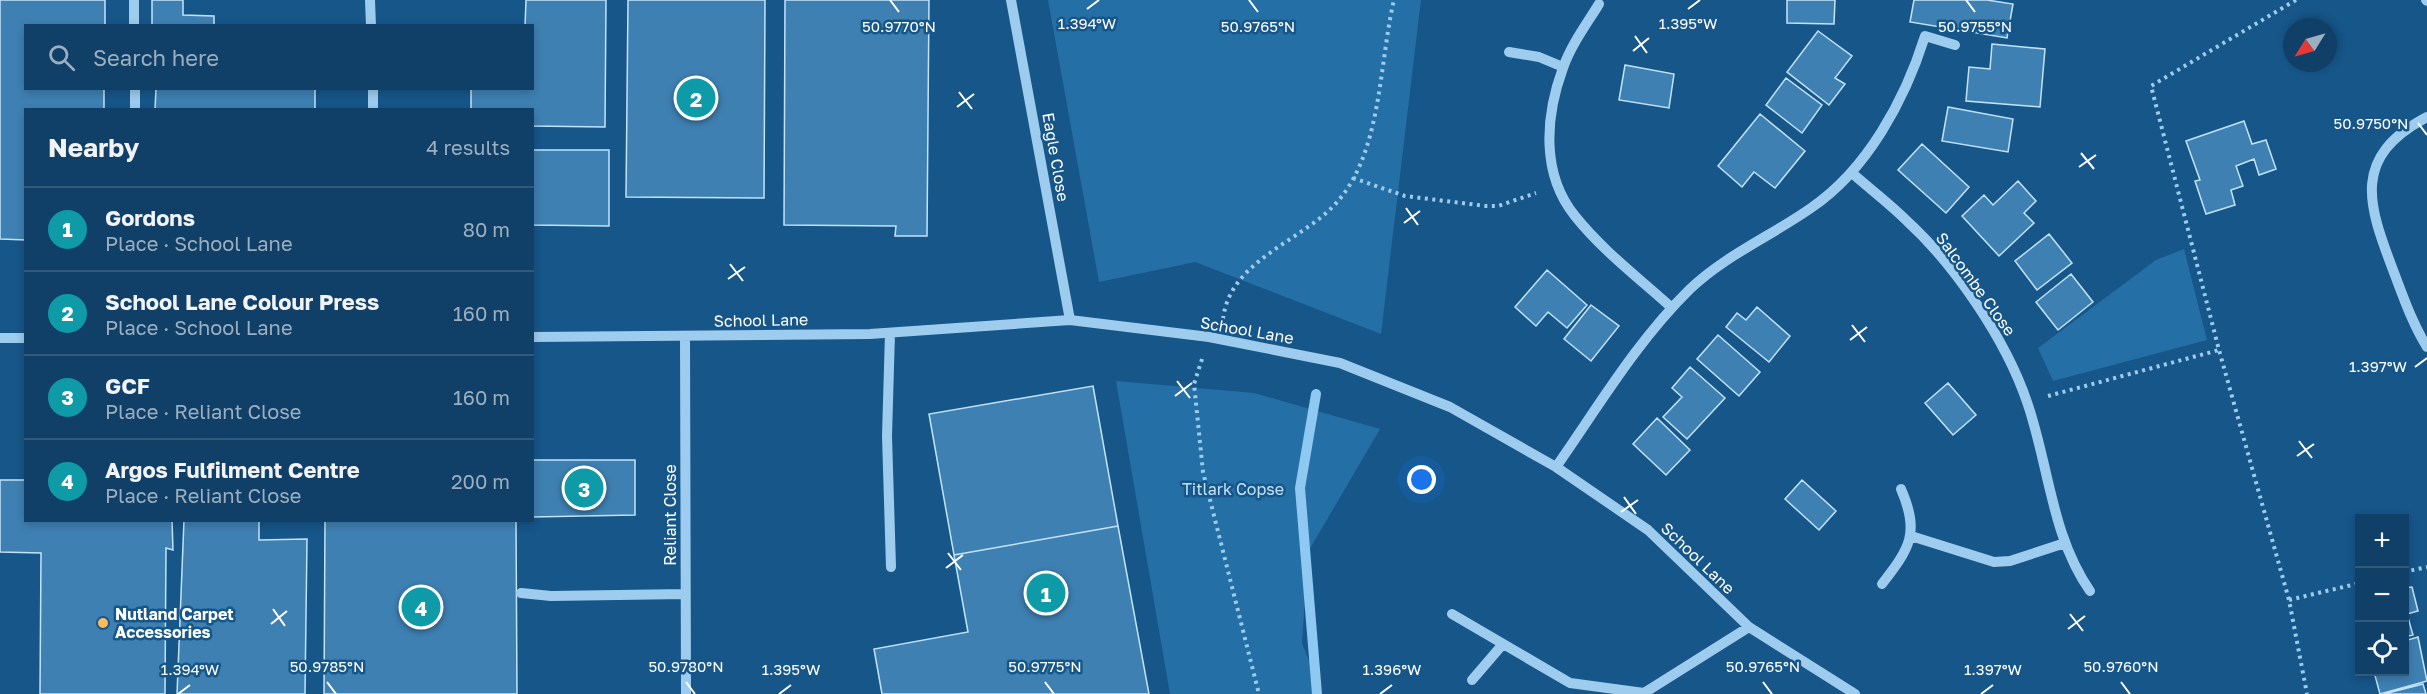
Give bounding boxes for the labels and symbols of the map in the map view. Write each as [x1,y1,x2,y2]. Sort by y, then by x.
text: 1.394°W [1058,14,1116,32]
text: 1.395°W [1659,14,1717,32]
text: 50.9770°N [862,17,936,35]
text: 50.9765°N [1221,17,1295,35]
text: 50.9755°N [1938,17,2012,35]
north arrow [2283,18,2337,72]
pin: 2 [676,76,716,120]
street label: Eagle Close [1038,111,1074,203]
text: 50.9750°N [2334,114,2408,132]
street label: Salcombe Close [1932,228,2020,340]
street label: School Lane [714,309,808,331]
street label: School Lane [1199,312,1295,348]
text: 1.397°W [2349,357,2407,375]
street label: Reliant Close [660,464,680,566]
your location [1407,465,1436,494]
pin: 3 [564,466,604,510]
park label: Titlark Copse [1182,479,1284,499]
street label: School Lane [1657,518,1739,598]
pin: 1 [1026,570,1066,616]
pin: 4 [402,584,440,630]
place label: Nutland Carpet Accessories [115,604,234,642]
marker: Nutland Carpet Accessories [96,616,110,630]
text: 50.9785°N [290,657,364,675]
text: 50.9780°N [648,657,724,675]
text: 50.9775°N [1008,657,1082,675]
text: 50.9765°N [1726,657,1800,675]
text: 50.9760°N [2083,657,2159,675]
text: 1.394°W [161,660,219,678]
text: 1.395°W [762,660,820,678]
text: 1.396°W [1363,660,1421,678]
text: 1.397°W [1964,660,2022,678]

